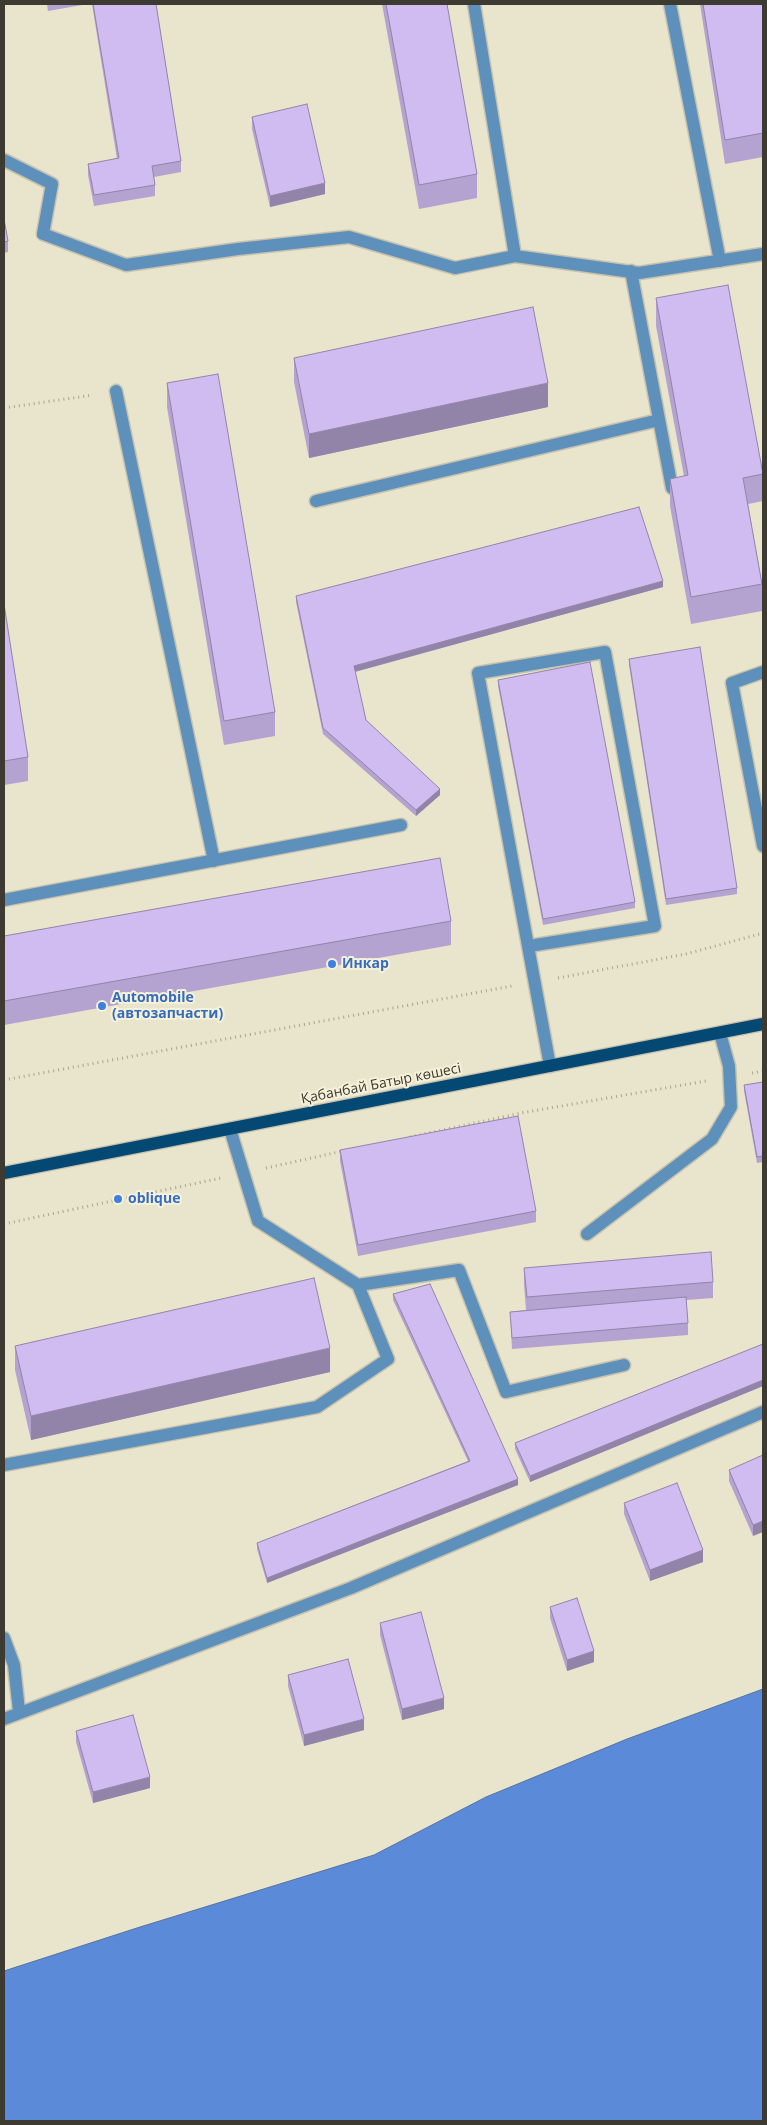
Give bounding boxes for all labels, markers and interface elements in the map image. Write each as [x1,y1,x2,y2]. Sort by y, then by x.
place label: Инкар [342,956,389,972]
marker: Инкар [326,958,338,970]
place label: Automobile (автозапчасти) [112,990,223,1022]
marker: Automobile (автозапчасти) [96,1000,108,1012]
street label: Қабанбай Батыр көшесі [300,1060,462,1108]
place label: oblique [128,1191,180,1207]
marker: oblique [112,1193,124,1205]

